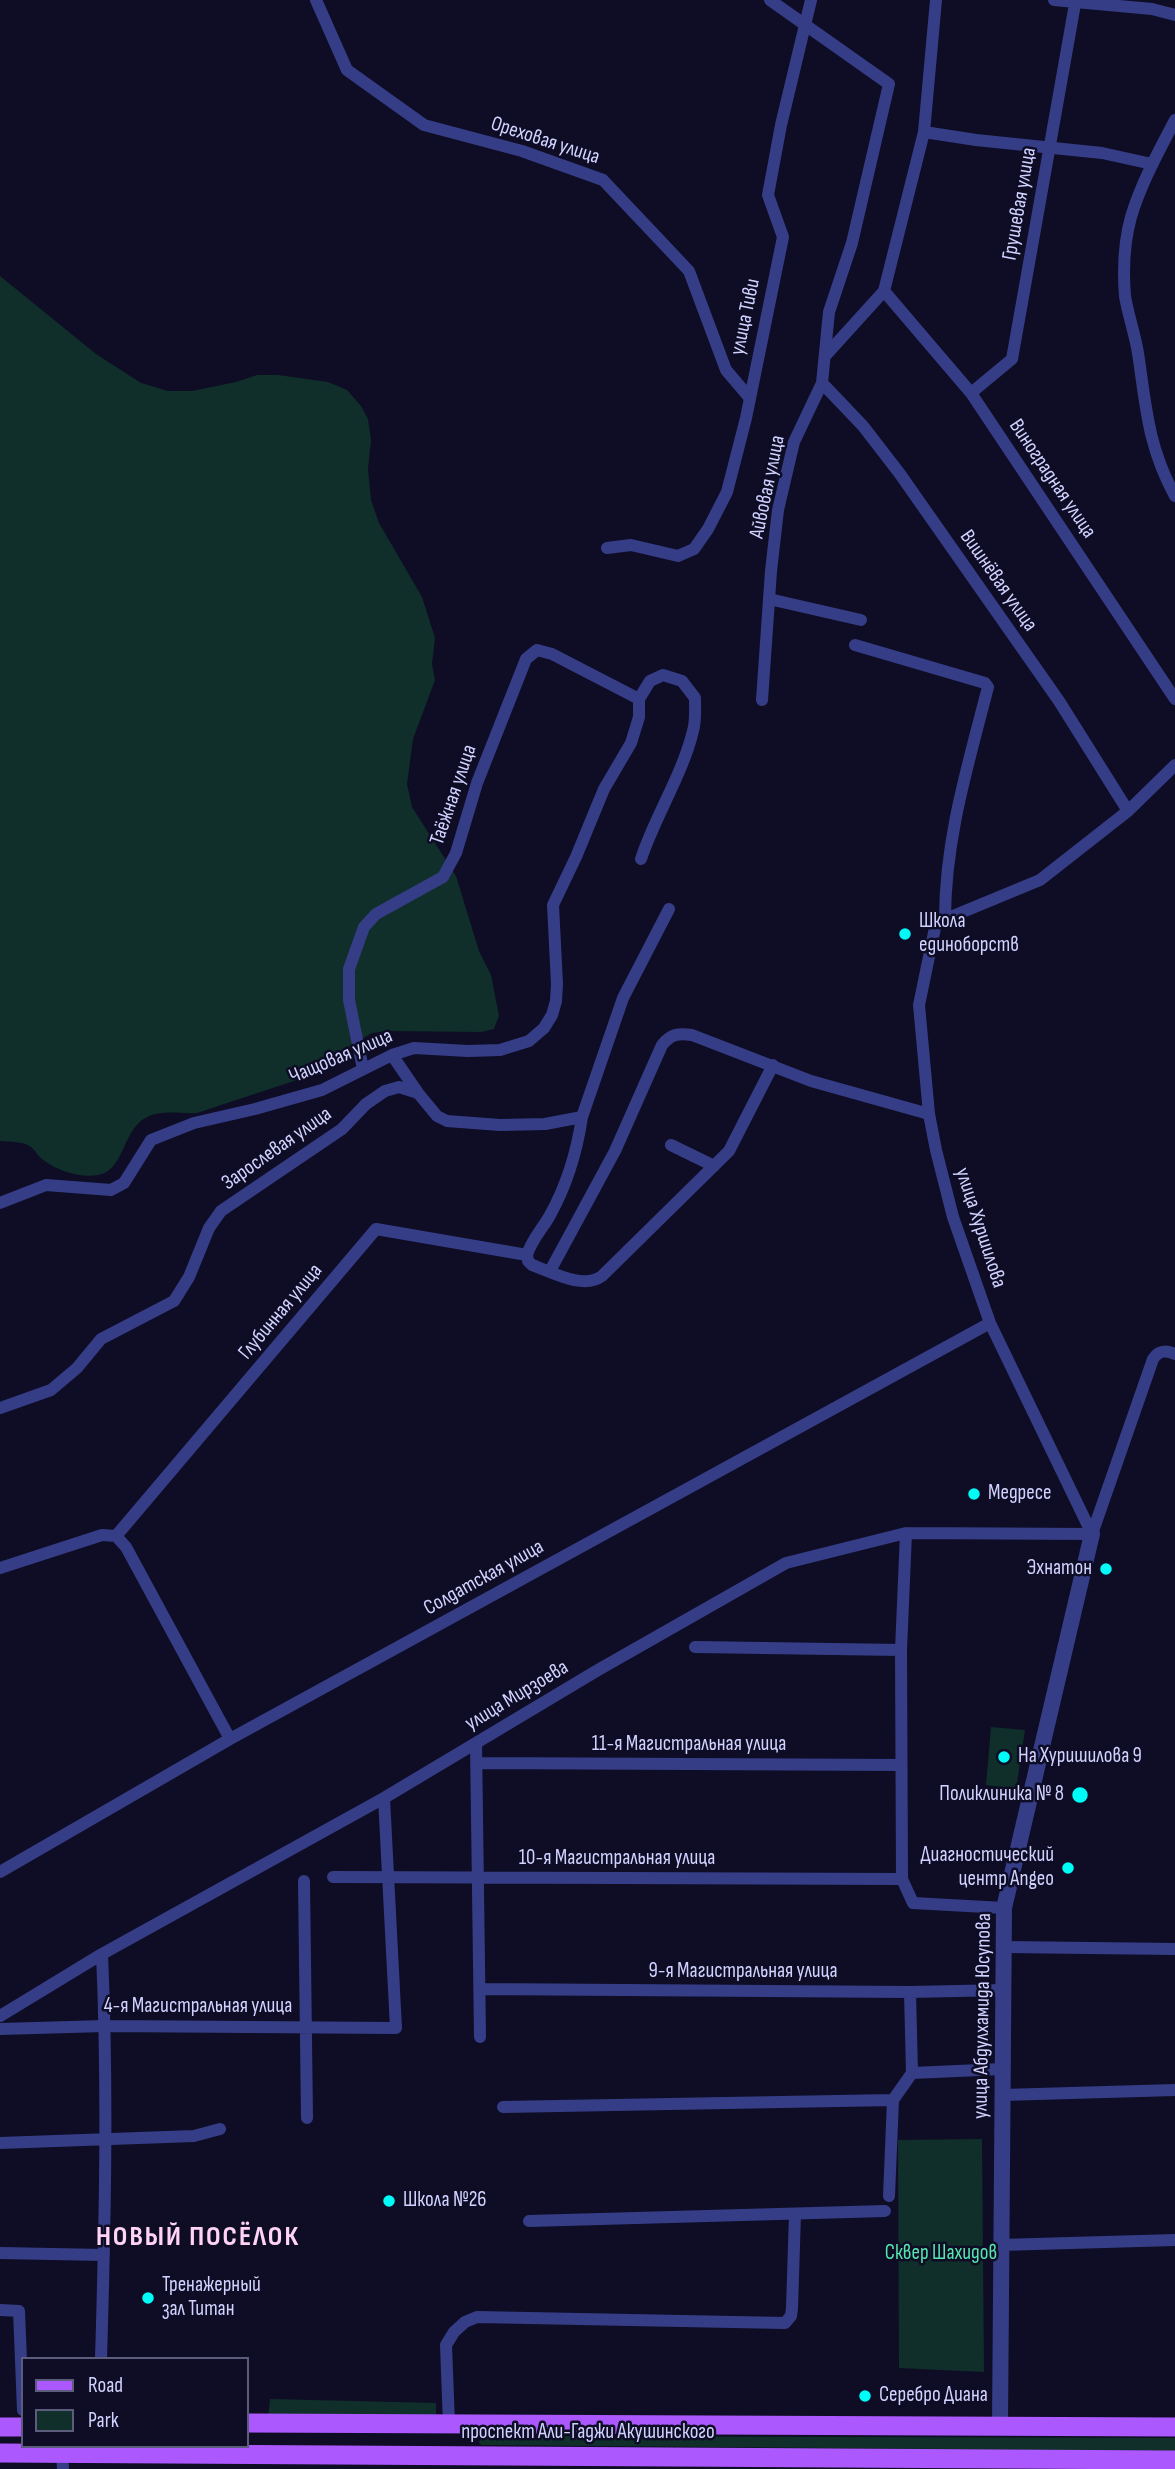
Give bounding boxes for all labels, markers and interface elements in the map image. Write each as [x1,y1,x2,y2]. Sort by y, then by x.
street label: Ореховая улица [487,112,603,170]
street label: Грушевая улица [998,146,1042,262]
street label: улица Тиви [726,276,766,358]
street label: Виноградная улица [1003,415,1101,543]
street label: Айвовая улица [745,433,791,541]
street label: Вишнёвая улица [954,525,1042,637]
street label: Таёжная улица [425,742,483,848]
place label: Школа единоборств [919,909,1019,959]
marker: Школа единоборств [897,926,913,942]
street label: Чащовая улица [286,1024,396,1090]
street label: Зарослевая улица [217,1102,337,1196]
street label: улица Хуршилова [949,1165,1011,1291]
street label: Глубинная улица [234,1259,328,1365]
place label: Медресе [988,1481,1052,1507]
marker: Медресе [966,1486,982,1502]
street label: Солдатская улица [420,1535,548,1621]
place label: Эхнатон [1027,1556,1092,1582]
marker: Эхнатон [1098,1561,1114,1577]
street label: улица Мирзоева [461,1655,573,1737]
street label: 11-я Магистральная улица [592,1732,786,1758]
place label: На Хуришилова 9 [1018,1744,1142,1770]
marker: На Хуришилова 9 [996,1749,1012,1765]
place label: Поликлиника № 8 [939,1782,1064,1808]
marker: Поликлиника № 8 [1070,1785,1090,1805]
place label: Диагностический центр Angeo [921,1843,1054,1893]
street label: 10-я Магистральная улица [519,1846,715,1872]
marker: Диагностический центр Angeo [1060,1860,1076,1876]
street label: улица Абдулхамида Юсупова [969,1913,997,2119]
street label: 9-я Магистральная улица [648,1959,838,1985]
street label: 4-я Магистральная улица [104,1994,292,2020]
place label: Школа №26 [403,2188,487,2214]
marker: Школа №26 [381,2193,397,2209]
district label: НОВЫЙ ПОСЁЛОК [98,2221,298,2255]
park label: Сквер Шахидов [885,2241,997,2267]
place label: Тренажерный зал Титан [162,2273,261,2323]
marker: Тренажерный зал Титан [140,2290,156,2306]
legend [21,2357,248,2448]
text: Road [88,2373,123,2398]
place label: Серебро Диана [879,2383,988,2409]
marker: Серебро Диана [857,2388,873,2404]
text: Park [88,2408,119,2433]
street label: проспект Али-Гаджи Акушинского [461,2420,715,2446]

